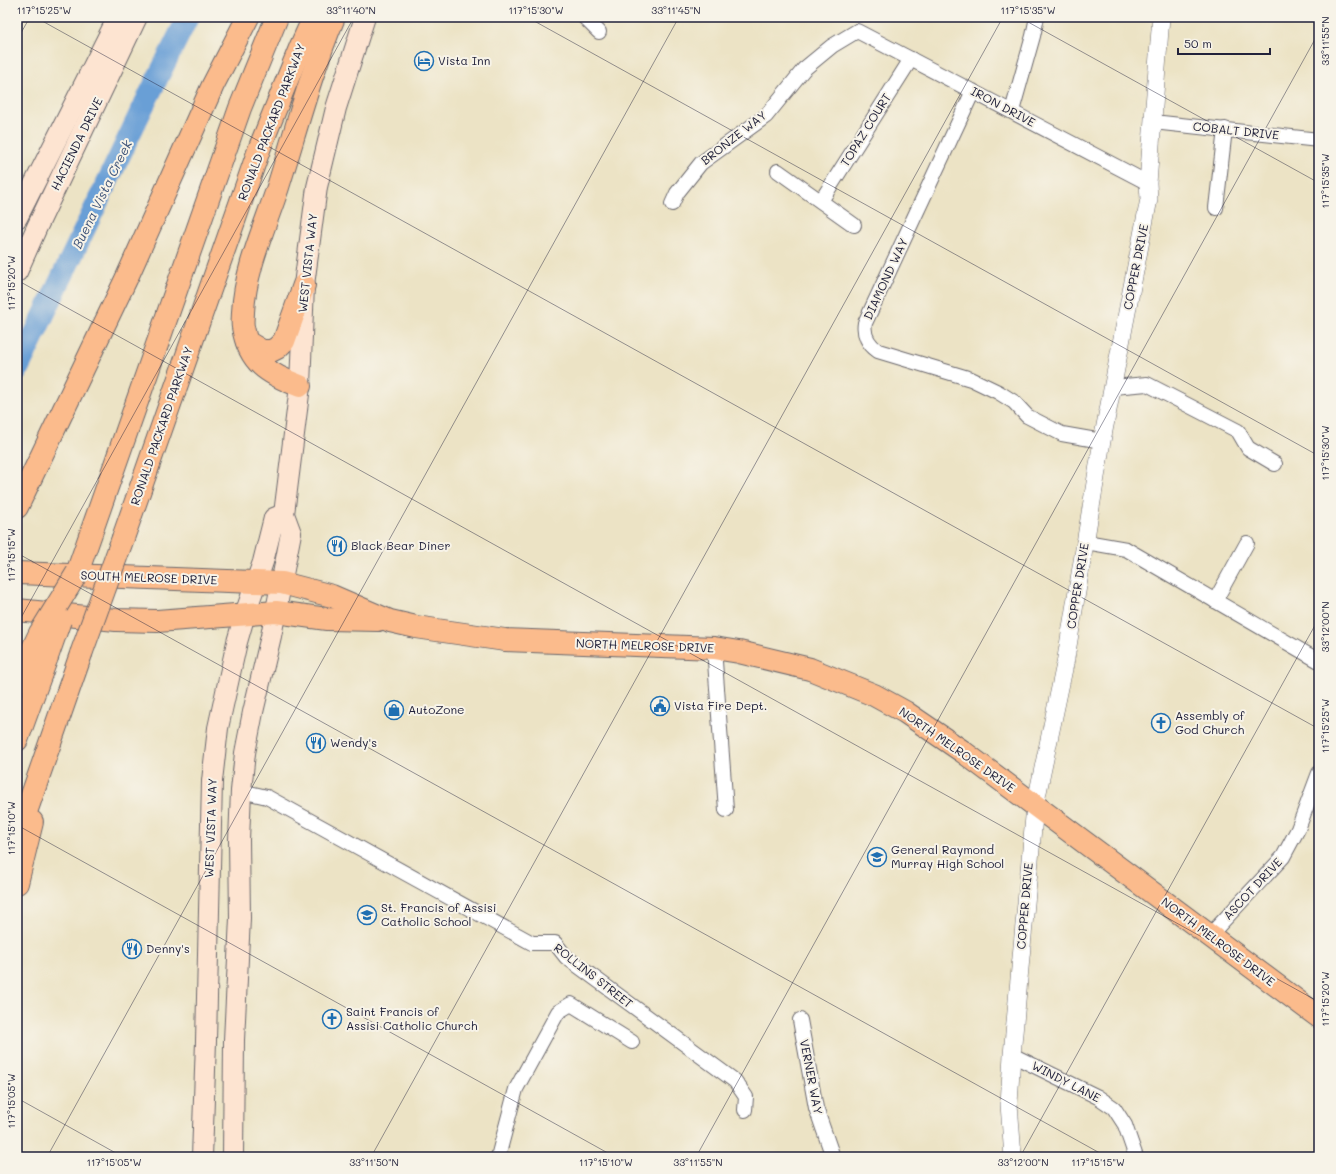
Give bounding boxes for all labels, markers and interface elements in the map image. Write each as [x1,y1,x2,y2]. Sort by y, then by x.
text: 117°15'25"W [17,3,72,17]
text: 33°11'40"N [326,3,376,17]
text: 117°15'30"W [508,3,564,17]
text: 33°11'45"N [651,3,701,17]
text: 117°15'35"W [1001,3,1056,17]
text: 33°11'55"N [1318,16,1332,66]
scale bar [1178,30,1270,56]
text: 50 m [1184,35,1212,51]
street label: RONALD PACKARD PARKWAY [234,41,309,202]
hotel icon: Vista Inn [413,50,435,72]
place label: Vista Inn [438,52,490,68]
street label: IRON DRIVE [968,82,1039,130]
street label: TOPAZ COURT [836,90,894,169]
street label: HACIENDA DRIVE [47,94,106,193]
street label: BRONZE WAY [697,107,770,168]
street label: COBALT DRIVE [1192,118,1280,142]
water label: Buena Vista Creek [68,136,136,251]
text: 117°15'35"W [1318,153,1332,208]
street label: WEST VISTA WAY [294,212,320,313]
street label: COPPER DRIVE [1119,222,1151,311]
street label: DIAMOND WAY [859,235,911,322]
text: 117°15'20"W [4,255,18,310]
street label: RONALD PACKARD PARKWAY [126,344,196,507]
text: 117°15'30"W [1318,425,1332,481]
text: 117°15'15"W [4,528,18,582]
restaurant icon: Black Bear Diner [326,535,348,557]
place label: Black Bear Diner [351,537,450,553]
street label: COPPER DRIVE [1062,542,1092,630]
street label: SOUTH MELROSE DRIVE [81,567,218,587]
text: 33°12'00"N [1318,601,1332,653]
street label: NORTH MELROSE DRIVE [576,635,715,655]
public building icon: Vista Fire Dept. [649,695,671,717]
place label: Vista Fire Dept. [674,697,767,713]
text: 117°15'25"W [1318,698,1332,753]
shop icon: AutoZone [383,699,405,721]
place label: AutoZone [408,701,465,717]
street label: NORTH MELROSE DRIVE [896,703,1019,795]
place label: Assembly of God Church [1175,707,1245,737]
church icon: Assembly of God Church [1150,712,1172,734]
restaurant icon: Wendy's [305,732,327,754]
place label: Wendy's [330,734,377,750]
street label: WEST VISTA WAY [200,778,220,878]
text: 117°15'10"W [4,801,18,855]
place label: General Raymond Murray High School [891,841,1004,871]
school or university icon: General Raymond Murray High School [866,846,888,868]
street label: ASCOT DRIVE [1219,854,1285,923]
street label: COPPER DRIVE [1012,862,1036,950]
street label: NORTH MELROSE DRIVE [1159,893,1279,989]
place label: St. Francis of Assisi Catholic School [381,899,496,929]
school or university icon: St. Francis of Assisi Catholic School [356,904,378,926]
restaurant icon: Denny's [121,938,143,960]
street label: ROLLINS STREET [551,939,637,1011]
place label: Denny's [146,940,190,956]
text: 117°15'20"W [1318,971,1332,1026]
place label: Saint Francis of Assisi Catholic Church [346,1003,478,1033]
church icon: Saint Francis of Assisi Catholic Church [321,1008,343,1030]
street label: VERNER WAY [797,1038,827,1116]
street label: WINDY LANE [1029,1057,1104,1105]
text: 117°15'05"W [4,1073,18,1129]
text: 117°15'05"W [86,1155,142,1169]
text: 33°11'50"N [349,1155,399,1169]
text: 117°15'10"W [579,1155,633,1169]
text: 33°11'55"N [673,1155,723,1169]
text: 33°12'00"N [997,1155,1049,1169]
text: 117°15'15"W [1071,1155,1125,1169]

